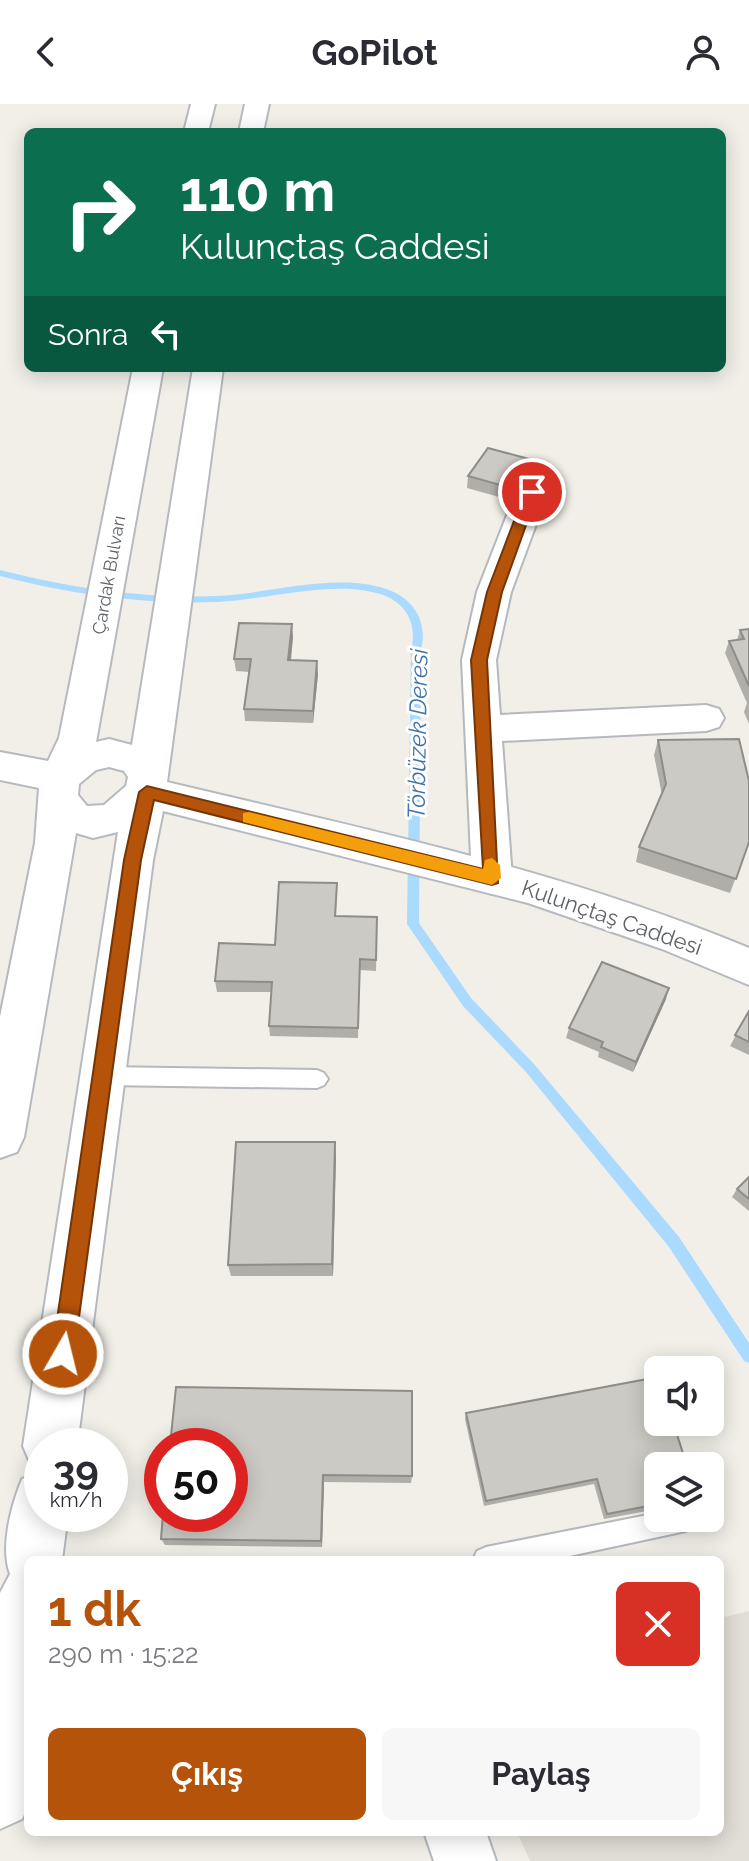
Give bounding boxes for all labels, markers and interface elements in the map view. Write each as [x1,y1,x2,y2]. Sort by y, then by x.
icon: back [24,30,68,74]
icon: person [681,30,725,74]
text: GoPilot [312,31,437,73]
text: 110 m [180,158,335,224]
icon: right [48,160,152,264]
text: Kulunçtaş Caddesi [180,225,490,267]
icon: left [144,312,188,356]
text: Sonra [48,317,128,352]
pin [498,458,566,526]
icon: arrive [510,470,554,514]
street label: Çardak Bulvarı [88,514,129,636]
water label: Törbüzek Deresi [402,648,434,819]
street label: Kulunçtaş Caddesi [518,874,706,960]
position arrow [21,1312,105,1396]
map controls [644,1356,724,1532]
button: sound [644,1356,724,1436]
speed limit sign: 50 [144,1428,248,1532]
text: 39 [53,1446,99,1493]
button: layers [644,1452,724,1532]
text: km/h [50,1488,102,1512]
text: 1 dk [48,1581,141,1637]
button: close [616,1582,700,1666]
text: 290 m · 15:22 [48,1639,199,1669]
button: Çıkış [48,1728,366,1820]
button: Paylaş [382,1728,700,1820]

